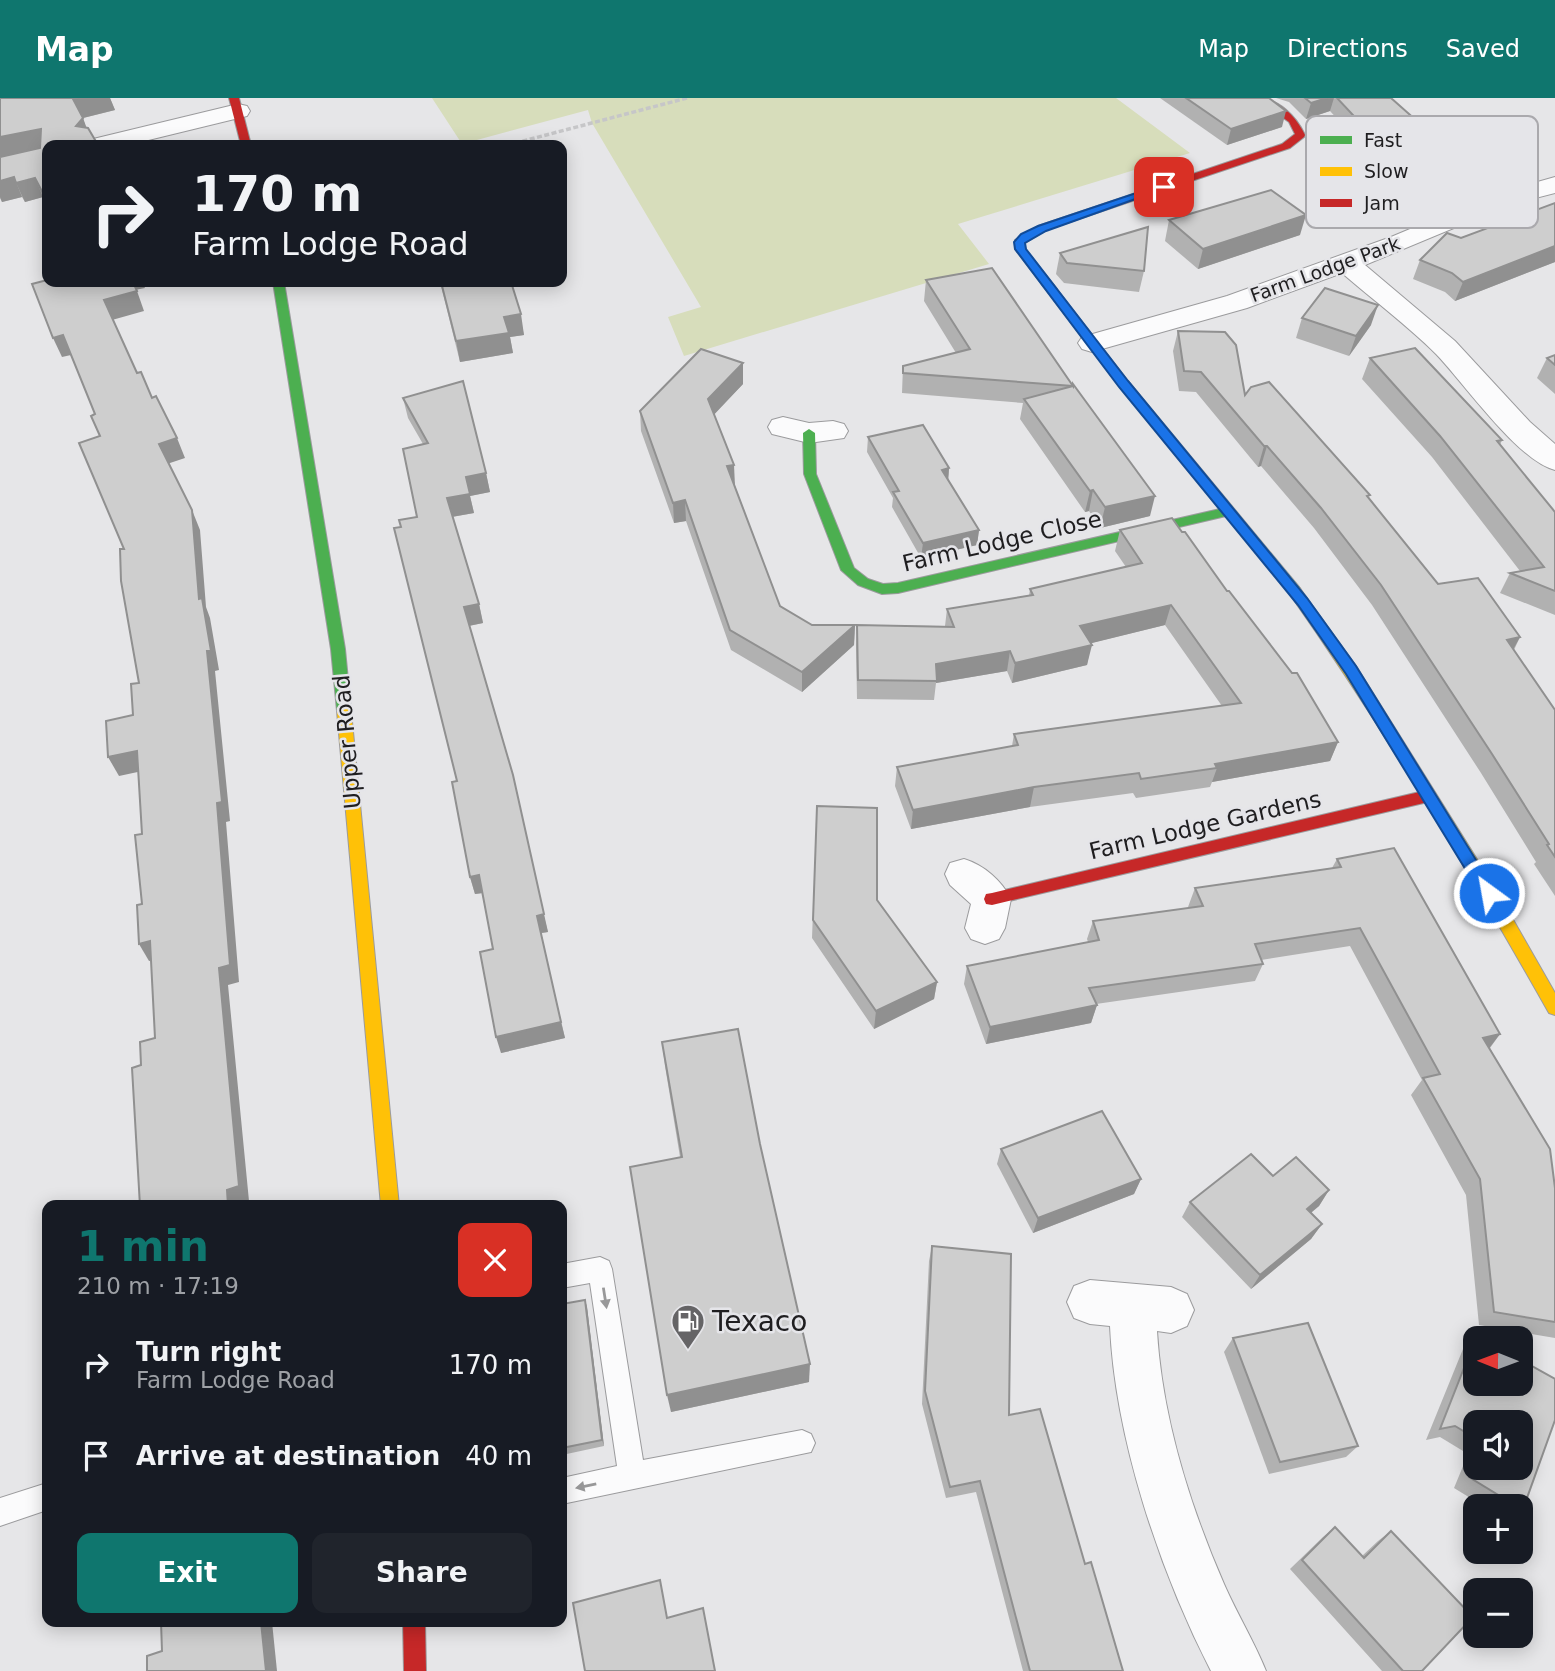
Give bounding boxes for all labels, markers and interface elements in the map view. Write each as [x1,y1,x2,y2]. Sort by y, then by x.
text: Map [35,30,114,69]
text: Map [1198,35,1249,63]
text: Directions [1287,35,1408,63]
text: Saved [1446,35,1520,63]
legend [1306,116,1538,228]
text: Fast [1364,129,1402,151]
pin [1134,157,1194,217]
text: Slow [1364,160,1409,182]
text: 170 m [192,166,362,223]
icon: right [77,168,168,259]
icon: arrive [1145,168,1183,206]
text: Jam [1363,192,1400,214]
text: Farm Lodge Road [192,225,469,263]
street label: Farm Lodge Park [1247,232,1403,306]
street label: Farm Lodge Close [900,505,1104,577]
street label: Upper Road [328,674,366,810]
street label: Farm Lodge Gardens [1086,786,1324,864]
position arrow [1452,856,1526,930]
text: 1 min [77,1222,209,1271]
button: close [458,1223,532,1297]
text: 210 m · 17:19 [77,1273,239,1299]
one-way arrow [600,1287,611,1309]
fuel station icon: Texaco [669,1302,707,1351]
place label: Texaco [711,1305,807,1338]
north arrow [1463,1326,1533,1396]
map controls [1463,1326,1533,1648]
text: Turn right [136,1337,281,1367]
icon: right [77,1346,115,1384]
text: 170 m [449,1350,532,1380]
text: Farm Lodge Road [136,1367,335,1393]
button: sound [1463,1410,1533,1480]
icon: arrive [77,1437,115,1475]
text: Arrive at destination [136,1441,440,1471]
text: 40 m [465,1441,532,1471]
one-way arrow [575,1480,597,1491]
button: + [1463,1494,1533,1564]
button: Exit [77,1533,298,1613]
button: Share [312,1533,532,1613]
button: − [1463,1578,1533,1648]

